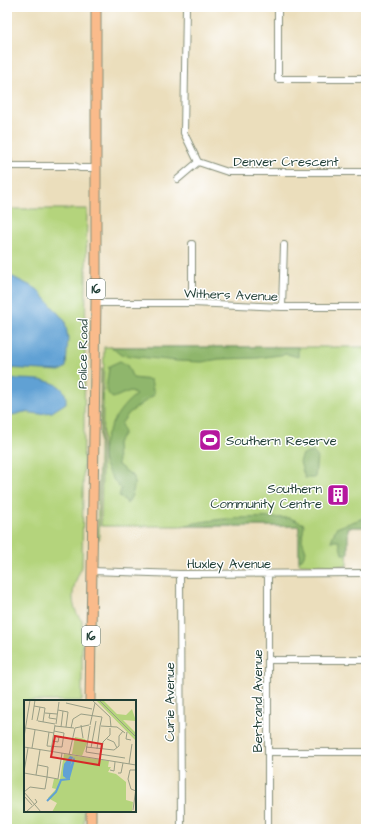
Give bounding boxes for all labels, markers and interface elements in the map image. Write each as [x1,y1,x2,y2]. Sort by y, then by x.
street label: Denver Crescent [233,153,339,171]
road number: 16 [87,279,105,299]
street label: Withers Avenue [184,284,278,306]
street label: Police Road [73,319,93,389]
sports icon: Southern Reserve [197,427,223,453]
place label: Southern Reserve [226,432,337,450]
place label: Southern Community Centre [210,480,322,514]
building icon: Southern Community Centre [325,482,351,508]
street label: Huxley Avenue [187,555,271,574]
road number: 16 [82,626,100,646]
street label: Bertrand Avenue [249,649,267,753]
street label: Curie Avenue [161,662,179,742]
inset map [24,700,136,812]

